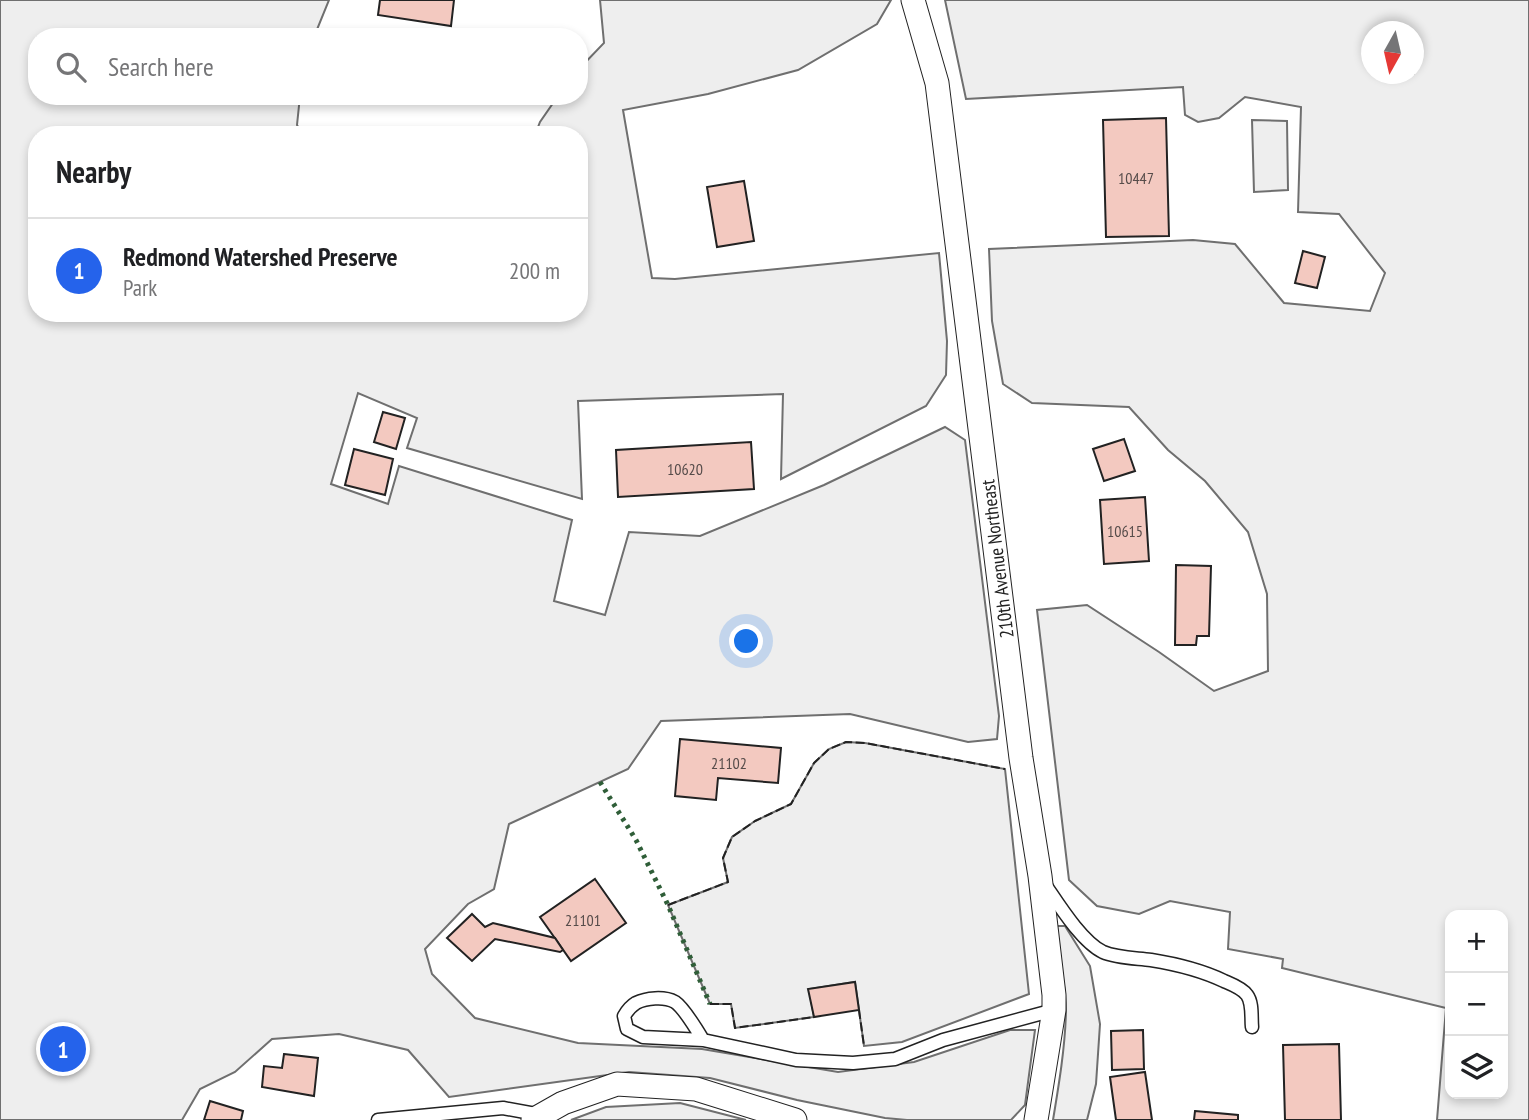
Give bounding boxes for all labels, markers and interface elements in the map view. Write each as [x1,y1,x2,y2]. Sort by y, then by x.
north arrow [1361,21,1424,84]
search box [28,28,588,105]
icon: search [52,48,90,86]
text: Search here [108,50,214,83]
text: Nearby [56,152,131,191]
house number: 10447 [1118,168,1154,188]
text: Redmond Watershed Preserve [123,240,398,273]
text: 1 [74,256,85,285]
text: 200 m [509,256,560,285]
text: Park [123,273,157,302]
house number: 10620 [667,459,703,479]
street label: 210th Avenue Northeast [975,478,1019,640]
house number: 10615 [1107,521,1143,541]
your location [729,624,763,658]
house number: 21102 [711,753,747,773]
house number: 21101 [565,910,601,930]
map controls [1445,910,1508,1099]
button: + [1445,910,1508,973]
button: − [1445,973,1508,1036]
pin: 1 [40,1023,86,1075]
button: layers [1445,1036,1508,1099]

